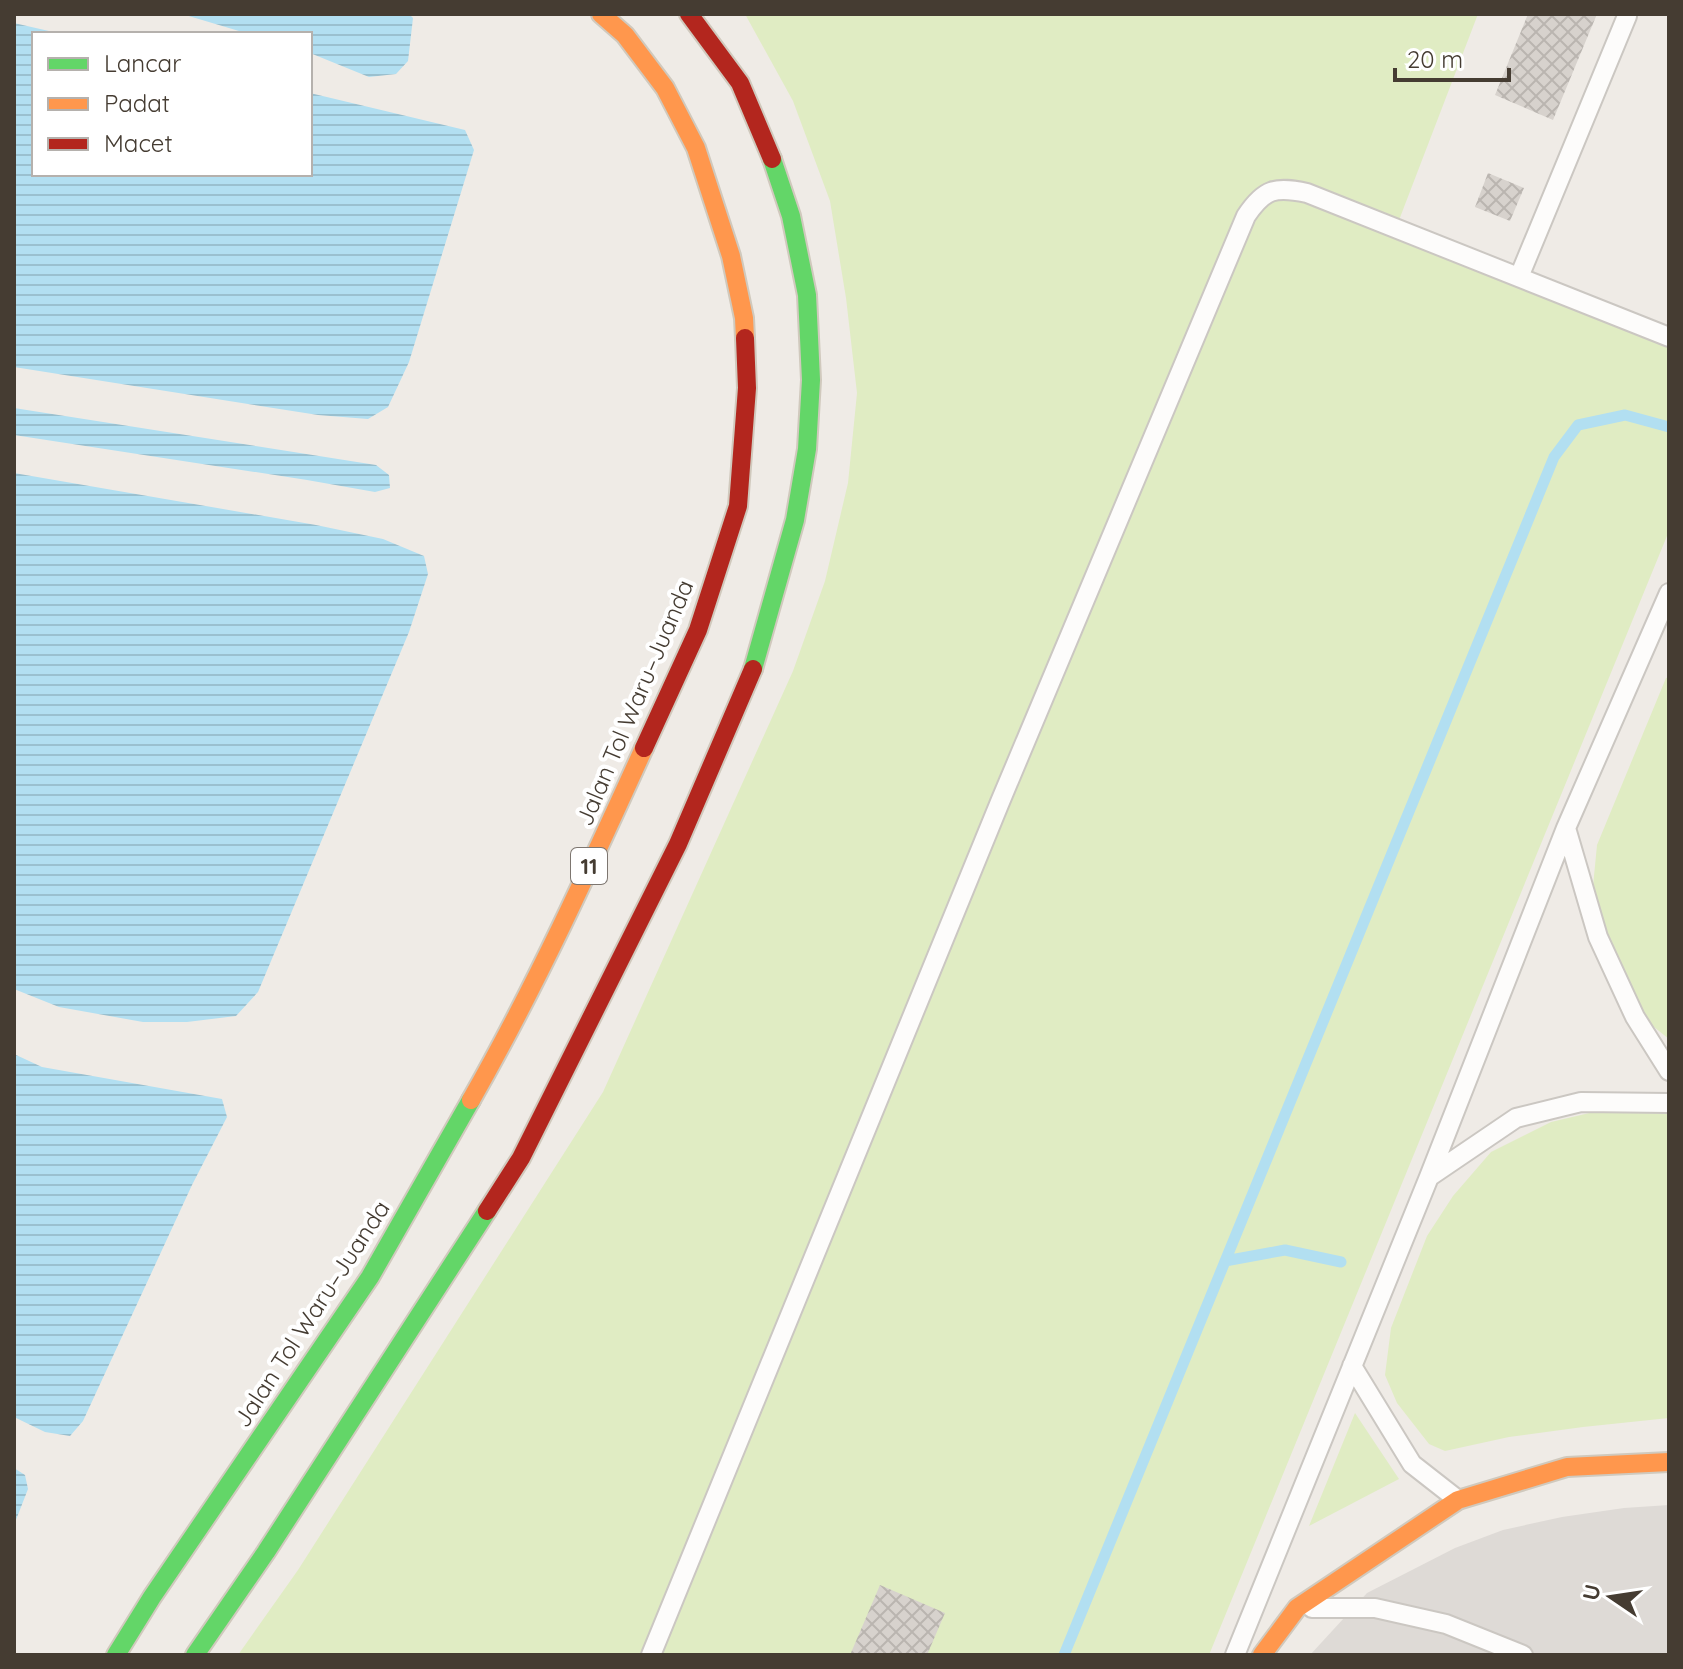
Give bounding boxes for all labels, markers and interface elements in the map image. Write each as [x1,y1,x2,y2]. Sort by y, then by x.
legend [32,32,312,176]
scale bar [1395,32,1509,82]
text: 20 m [1407,44,1463,74]
text: Lancar [104,48,181,78]
text: Padat [104,88,170,118]
text: Macet [104,128,173,158]
street label: Jalan Tol Waru–Juanda [569,575,700,830]
road number: 11 [571,848,607,884]
street label: Jalan Tol Waru–Juanda [227,1194,396,1433]
north arrow [1571,1557,1651,1637]
text: U [1576,1582,1607,1603]

